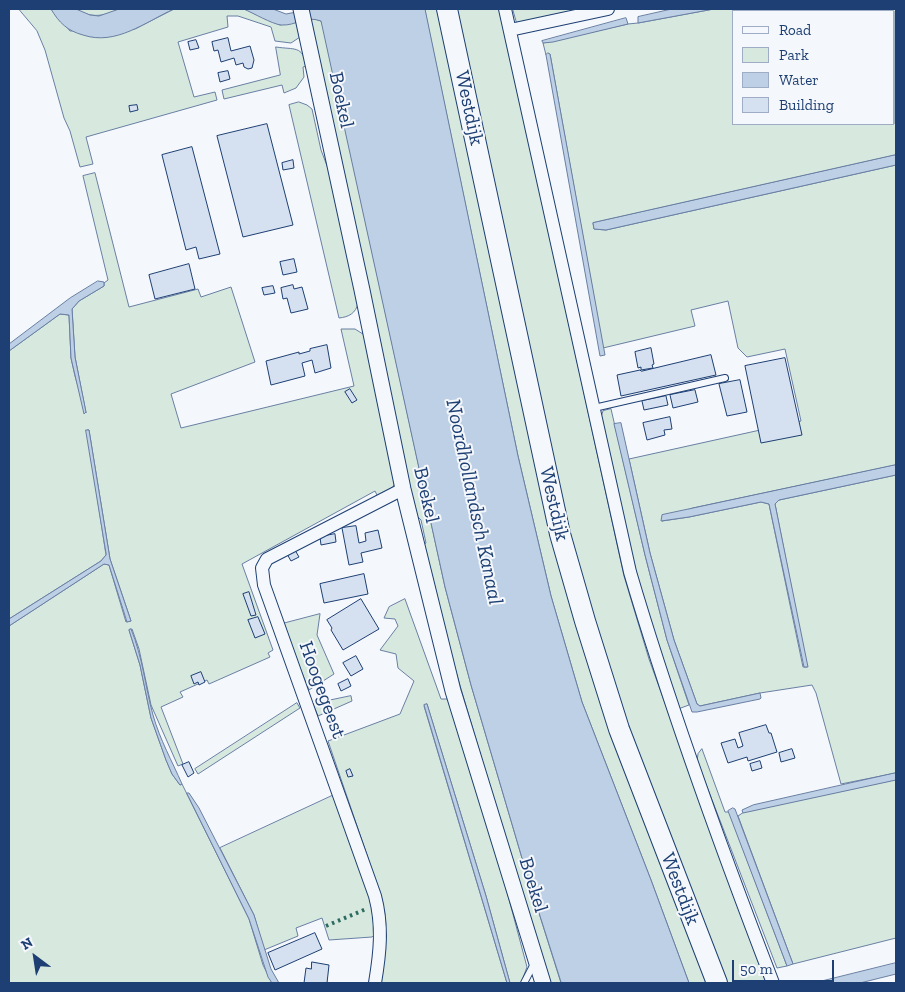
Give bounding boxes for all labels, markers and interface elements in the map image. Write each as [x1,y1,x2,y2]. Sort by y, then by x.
legend [732,10,895,125]
text: Road [779,21,811,39]
text: Park [779,46,809,64]
street label: Westdijk [449,69,489,147]
street label: Boekel [323,70,359,130]
text: Water [779,71,819,89]
text: Building [779,96,834,114]
water label: Noordhollandsch Kanaal [440,397,508,607]
street label: Boekel [408,465,444,525]
street label: Westdijk [534,465,574,543]
street label: Hoogegeest [293,638,351,742]
street label: Westdijk [655,850,705,928]
street label: Boekel [513,854,553,916]
north arrow [10,932,60,982]
text: N [18,934,36,954]
scale bar [735,950,838,982]
text: 50 m [740,960,773,978]

